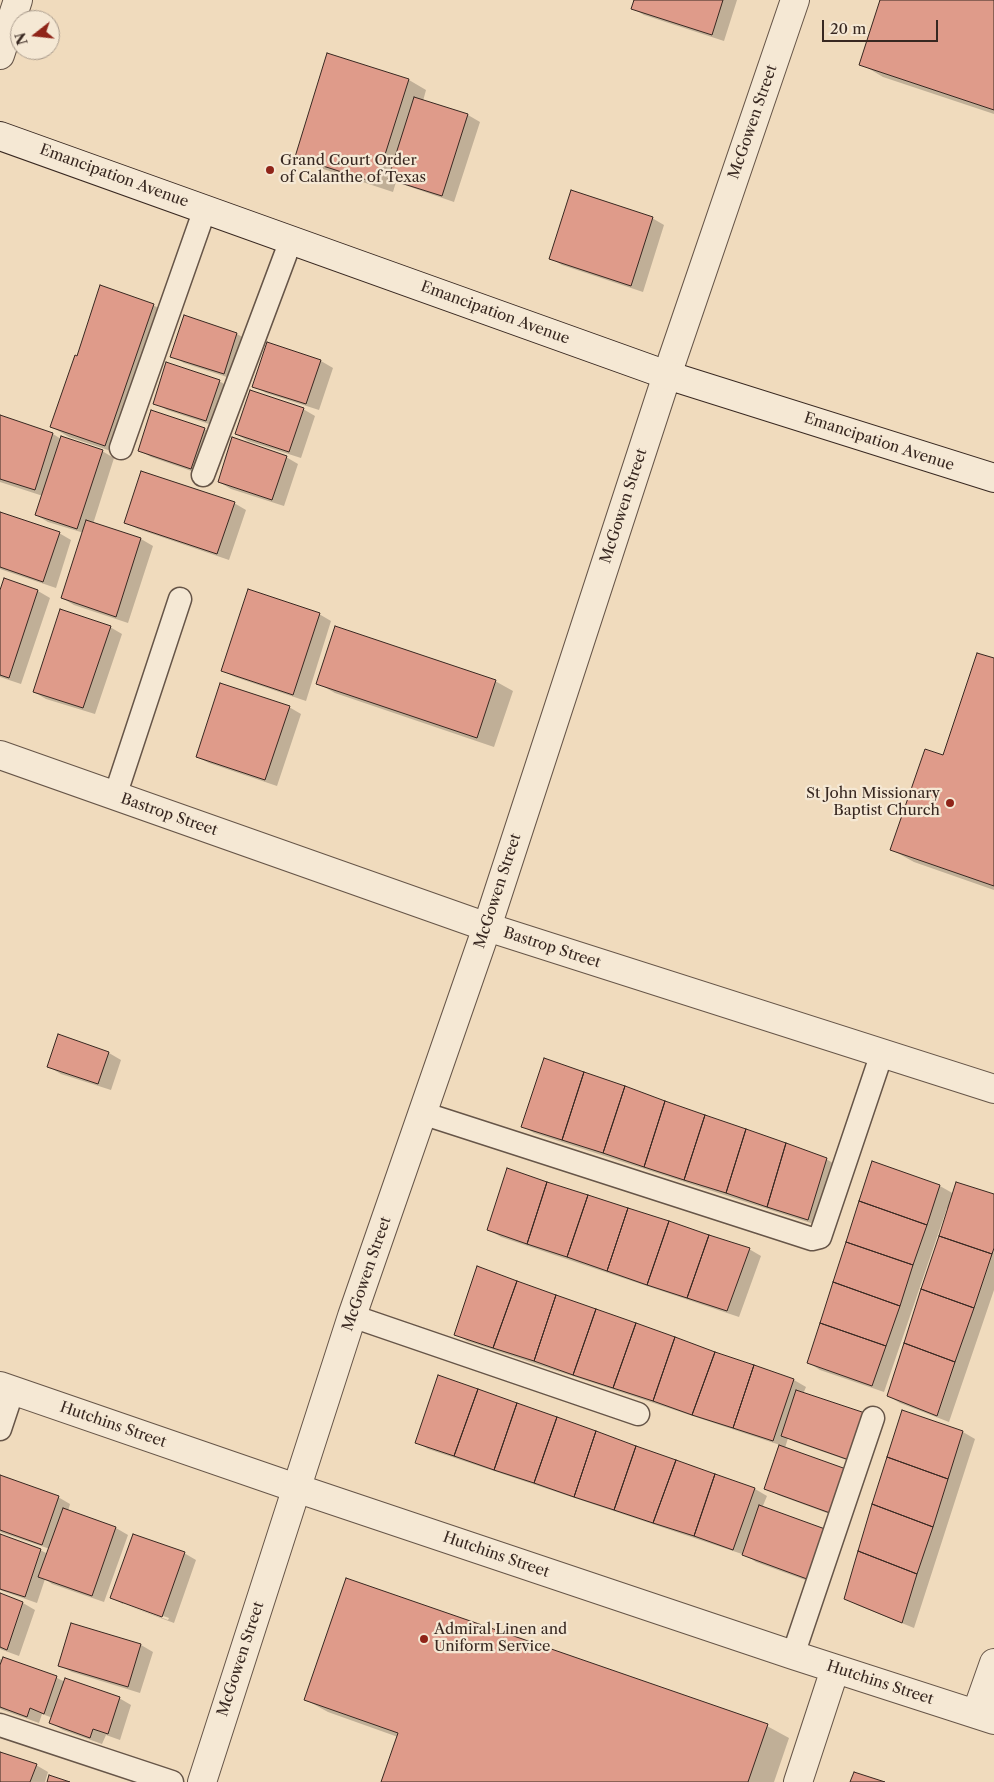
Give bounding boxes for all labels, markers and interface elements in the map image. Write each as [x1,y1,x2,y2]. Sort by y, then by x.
north arrow [10,10,60,60]
scale bar [824,10,940,42]
text: 20 m [830,19,866,38]
text: N [11,31,32,47]
street label: McGowen Street [725,62,781,182]
street label: Emancipation Avenue [37,141,191,211]
place label: Grand Court Order of Calanthe of Texas [280,152,426,187]
marker: Grand Court Order of Calanthe of Texas [264,164,276,176]
street label: Emancipation Avenue [418,278,572,348]
street label: Emancipation Avenue [802,409,956,475]
street label: McGowen Street [597,446,651,566]
place label: St John Missionary Baptist Church [806,785,940,820]
street label: Bastrop Street [118,790,220,840]
marker: St John Missionary Baptist Church [944,797,956,809]
street label: McGowen Street [471,831,525,951]
street label: Bastrop Street [501,924,603,972]
street label: McGowen Street [339,1214,395,1334]
street label: Hutchins Street [57,1398,169,1452]
street label: Hutchins Street [440,1528,552,1582]
street label: McGowen Street [214,1599,268,1719]
place label: Admiral Linen and Uniform Service [434,1621,567,1656]
marker: Admiral Linen and Uniform Service [418,1633,430,1645]
street label: Hutchins Street [824,1657,936,1709]

